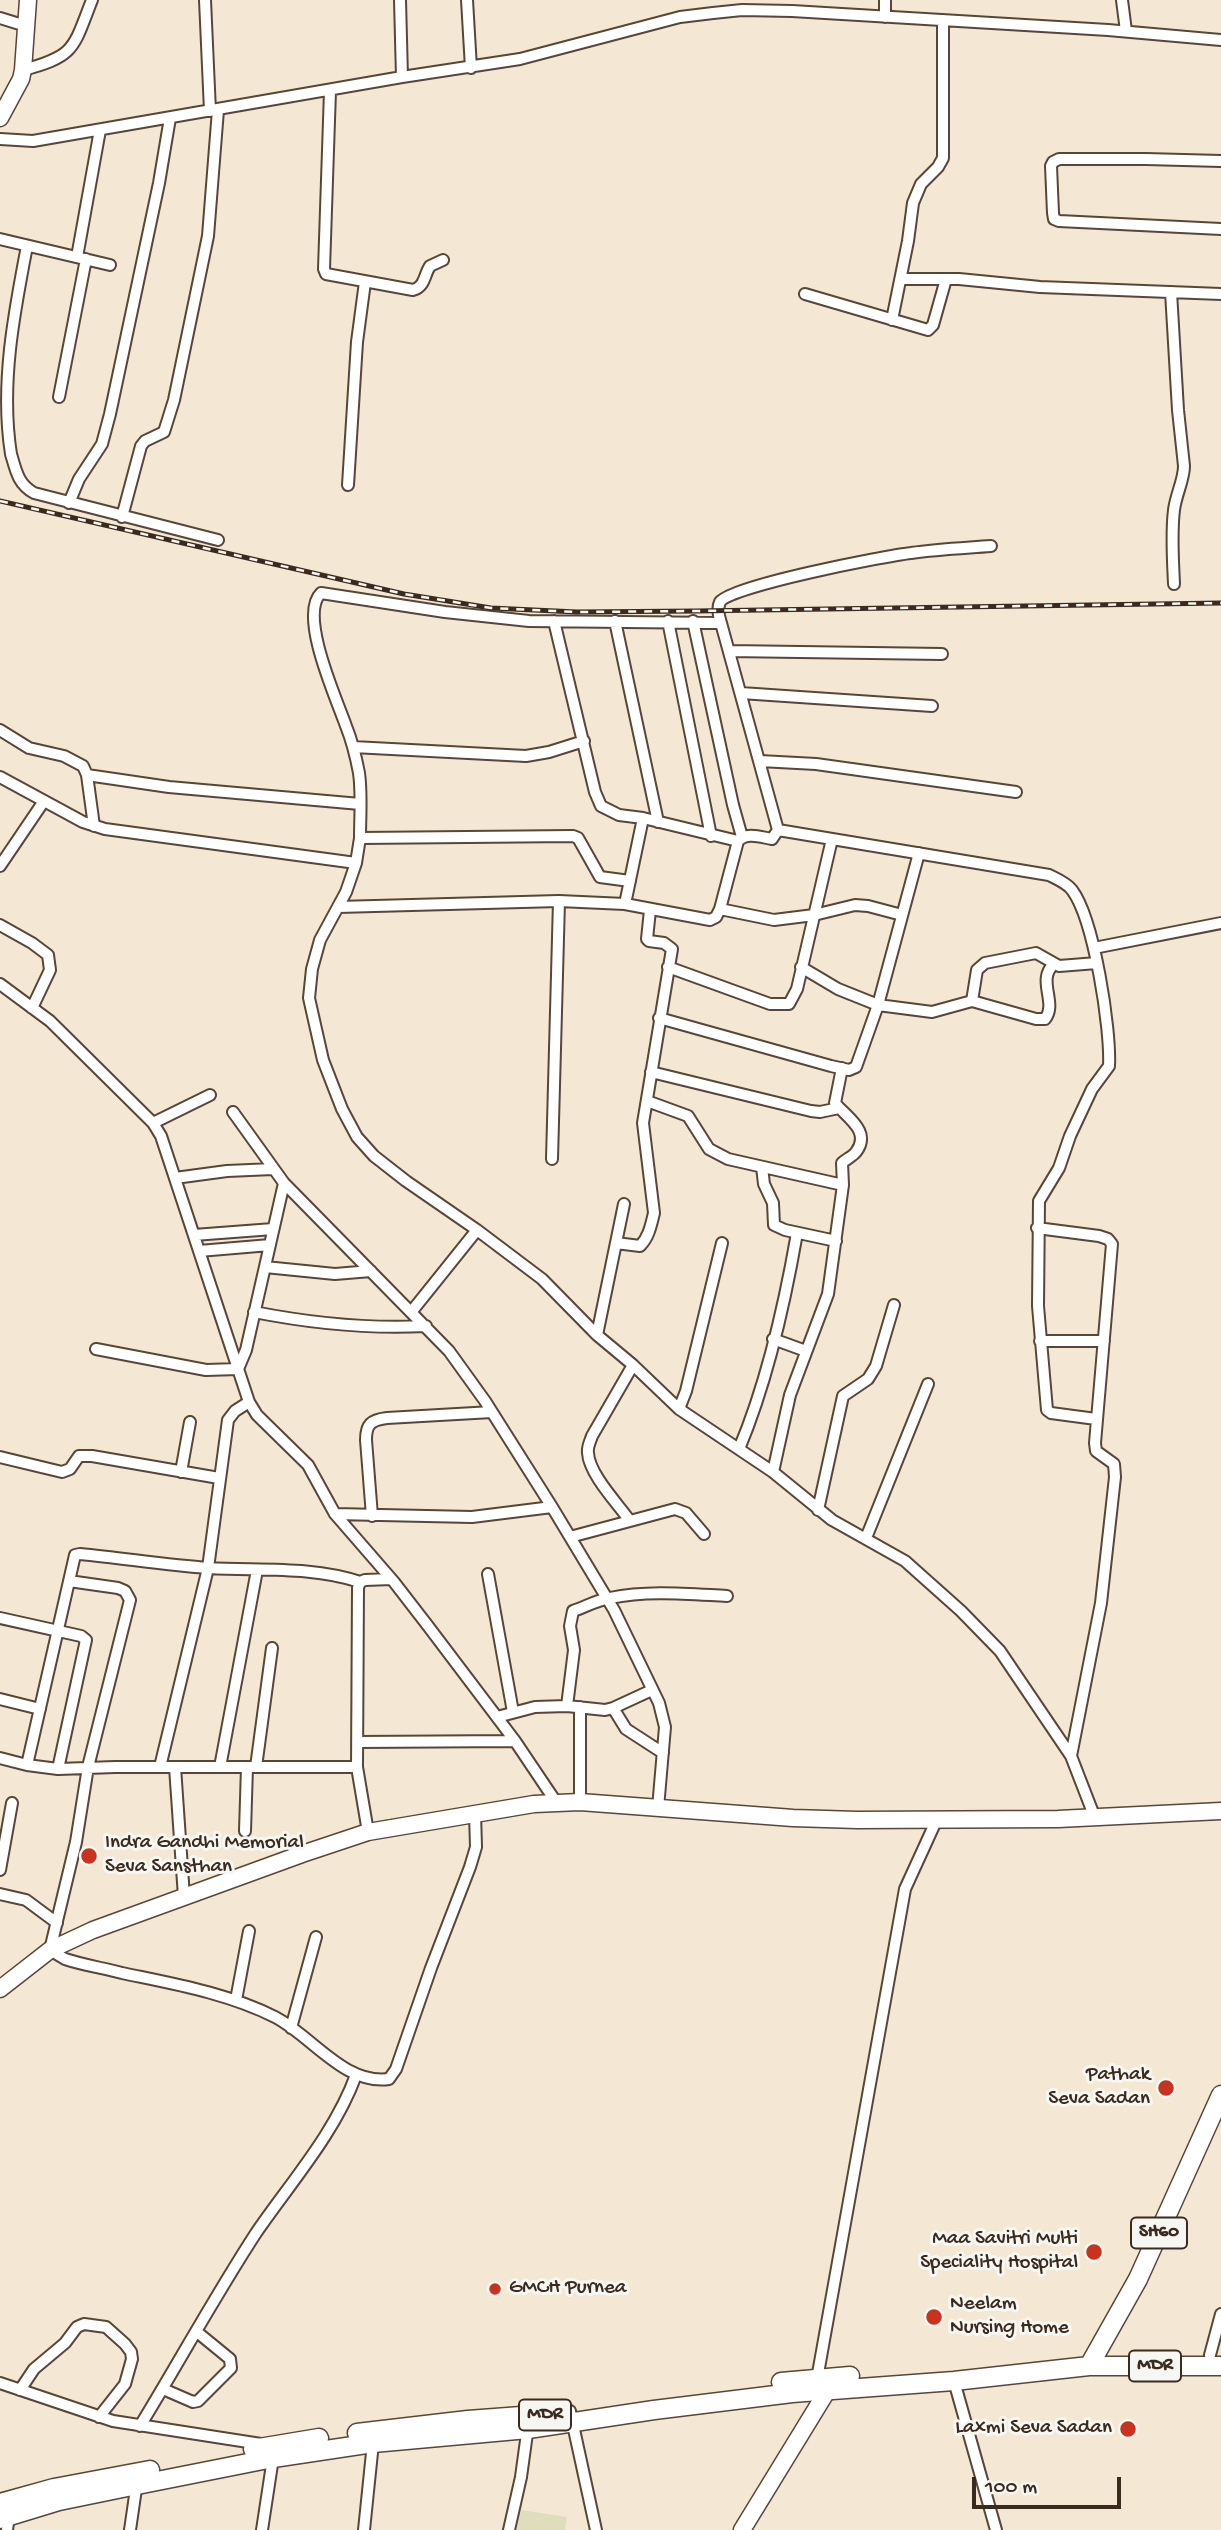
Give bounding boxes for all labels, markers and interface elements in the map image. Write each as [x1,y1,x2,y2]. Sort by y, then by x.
place label: Indra Gandhi Memorial Seva Sansthan [105,1831,304,1881]
marker: Indra Gandhi Memorial Seva Sansthan [79,1846,99,1866]
place label: Pathak Seva Sadan [1048,2063,1150,2113]
marker: Pathak Seva Sadan [1156,2078,1176,2098]
road number: SH60 [1131,2218,1187,2248]
place label: Maa Savitri Multi Speciality Hospital [920,2227,1078,2277]
marker: Maa Savitri Multi Speciality Hospital [1084,2242,1104,2262]
place label: GMCH Purnea [509,2276,627,2302]
marker: GMCH Purnea [487,2281,503,2297]
place label: Neelam Nursing Home [950,2292,1069,2342]
marker: Neelam Nursing Home [924,2307,944,2327]
road number: MDR [1129,2350,1181,2382]
road number: MDR [519,2400,571,2430]
place label: Laxmi Seva Sadan [955,2416,1112,2442]
marker: Laxmi Seva Sadan [1118,2419,1138,2439]
scale bar [976,2464,1125,2508]
text: 100 m [985,2476,1037,2501]

